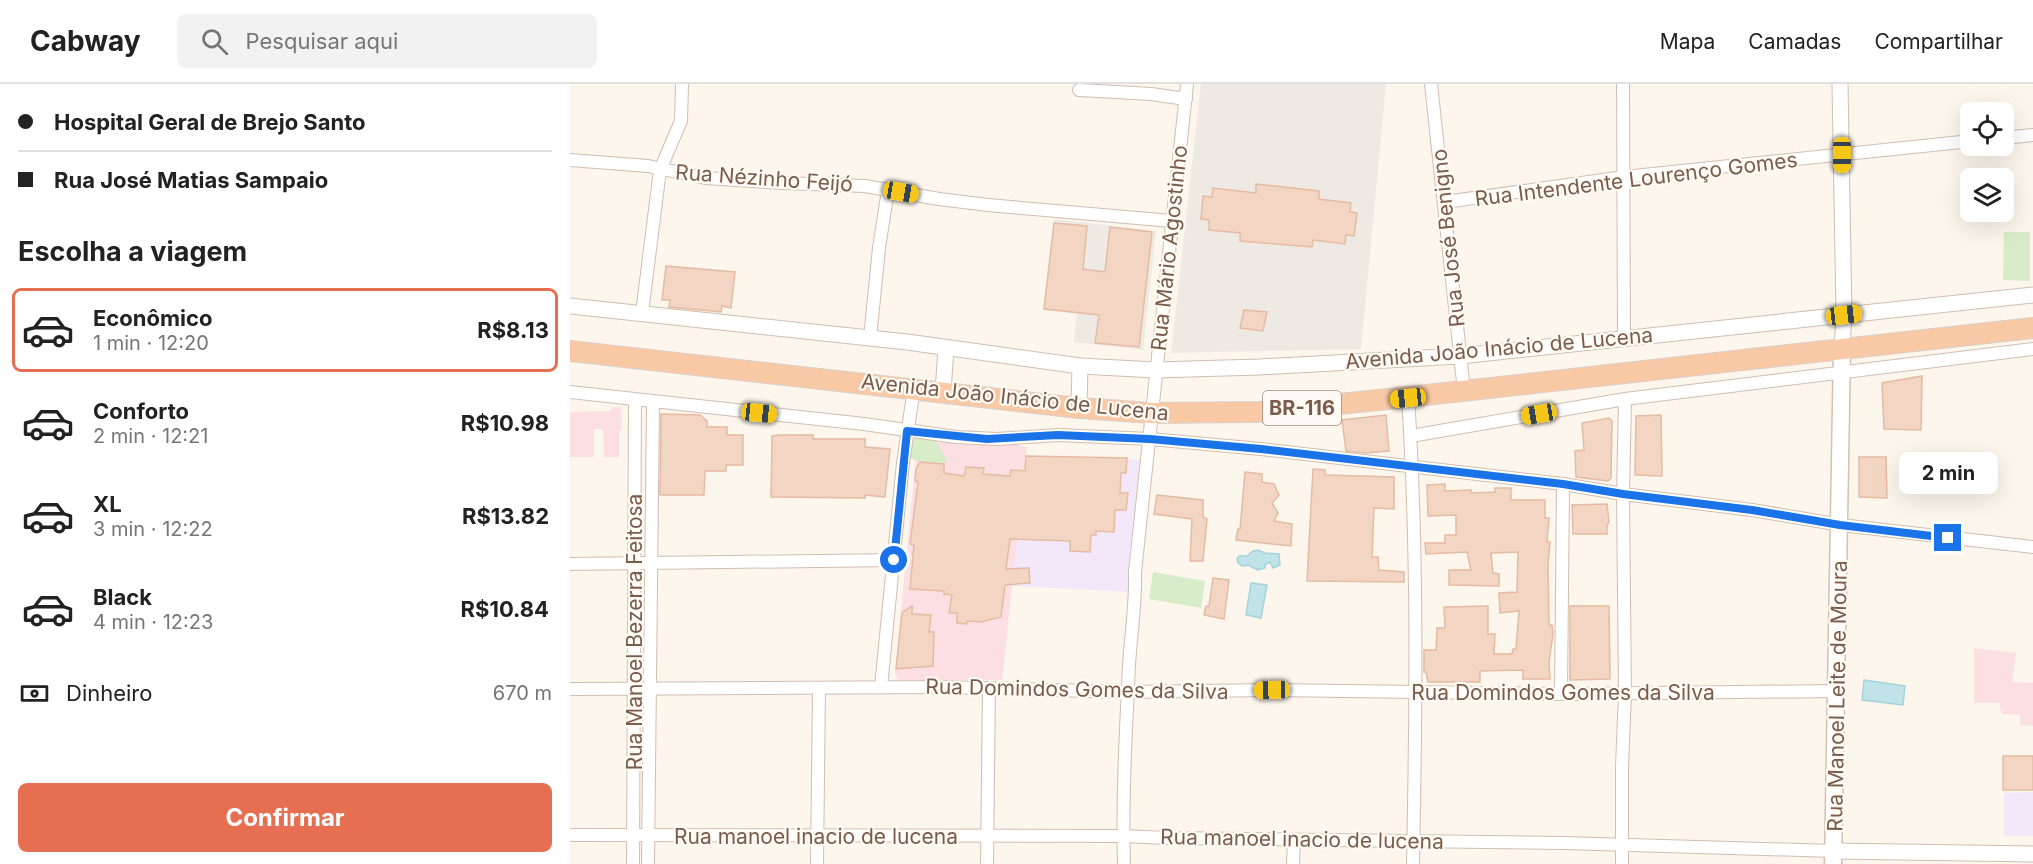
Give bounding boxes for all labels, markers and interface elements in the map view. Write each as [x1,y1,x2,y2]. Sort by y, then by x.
search box [177,14,597,68]
text: Cabway [30,24,141,58]
icon: search [198,25,231,58]
text: Pesquisar aqui [246,28,398,54]
text: Mapa [1660,29,1715,54]
text: Camadas [1748,29,1841,54]
text: Compartilhar [1874,29,2003,54]
map controls [1960,102,2014,222]
button: locate [1960,102,2014,156]
text: Hospital Geral de Brejo Santo [54,109,366,135]
car [1833,137,1851,173]
street label: Rua Mário Agostinho [1146,144,1192,352]
street label: Rua Intendente Lourenço Gomes [1473,147,1799,211]
street label: Rua José Benigno [1426,148,1470,328]
street label: Rua Nézinho Feijó [674,159,854,197]
text: Rua José Matias Sampaio [54,167,328,193]
button: layers [1960,168,2014,222]
car [882,180,920,204]
text: Escolha a viagem [18,235,247,268]
icon: car [21,303,75,357]
car [1825,304,1863,326]
text: Econômico [93,305,212,331]
text: R$8.13 [477,317,549,343]
street label: Avenida João Inácio de Lucena [1344,322,1654,374]
text: 1 min · 12:20 [93,331,209,355]
street label: Avenida João Inácio de Lucena [860,368,1170,426]
car [1389,387,1427,409]
road number: BR-116 [1263,391,1341,425]
icon: car [21,396,75,450]
text: Conforto [93,398,189,424]
car [740,402,778,424]
car [1520,402,1558,426]
text: R$10.98 [461,410,549,436]
text: 2 min · 12:21 [93,424,208,448]
callout: 2 min [1898,451,1998,493]
text: 2 min [1922,461,1975,485]
icon: car [21,489,75,543]
text: XL [93,491,122,517]
street label: Rua Manoel Bezerra Feitosa [622,494,647,770]
text: R$13.82 [462,503,549,529]
text: 3 min · 12:22 [93,517,213,541]
route end [1934,524,1961,551]
route start [880,546,907,573]
street label: Rua Manoel Leite de Moura [1822,560,1852,832]
icon: car [21,582,75,636]
text: Black [93,584,152,610]
text: R$10.84 [461,596,549,622]
text: 4 min · 12:23 [93,610,213,634]
street label: Rua Domindos Gomes da Silva [925,674,1229,704]
icon: cash [18,677,51,710]
text: Dinheiro [66,680,152,706]
street label: Rua Domindos Gomes da Silva [1411,680,1715,705]
text: 670 m [493,681,552,705]
car [1254,681,1290,699]
button: Confirmar [18,783,552,852]
street label: Rua manoel inacio de lucena [674,824,958,849]
street label: Rua manoel inacio de lucena [1160,824,1444,854]

